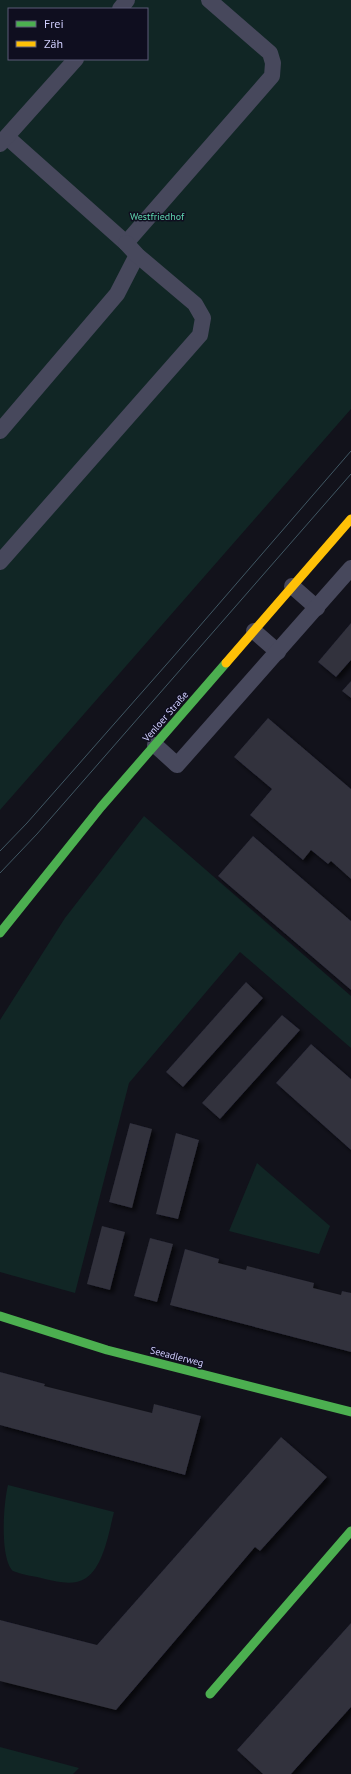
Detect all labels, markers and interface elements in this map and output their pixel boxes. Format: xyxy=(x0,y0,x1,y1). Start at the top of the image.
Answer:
legend xyxy=(8,8,148,60)
text: Frei xyxy=(44,16,64,31)
text: Zäh xyxy=(44,36,63,51)
park label: Westfriedhof xyxy=(130,210,185,223)
street label: Venloer Straße xyxy=(139,688,191,745)
street label: Seeadlerweg xyxy=(149,1344,205,1369)

